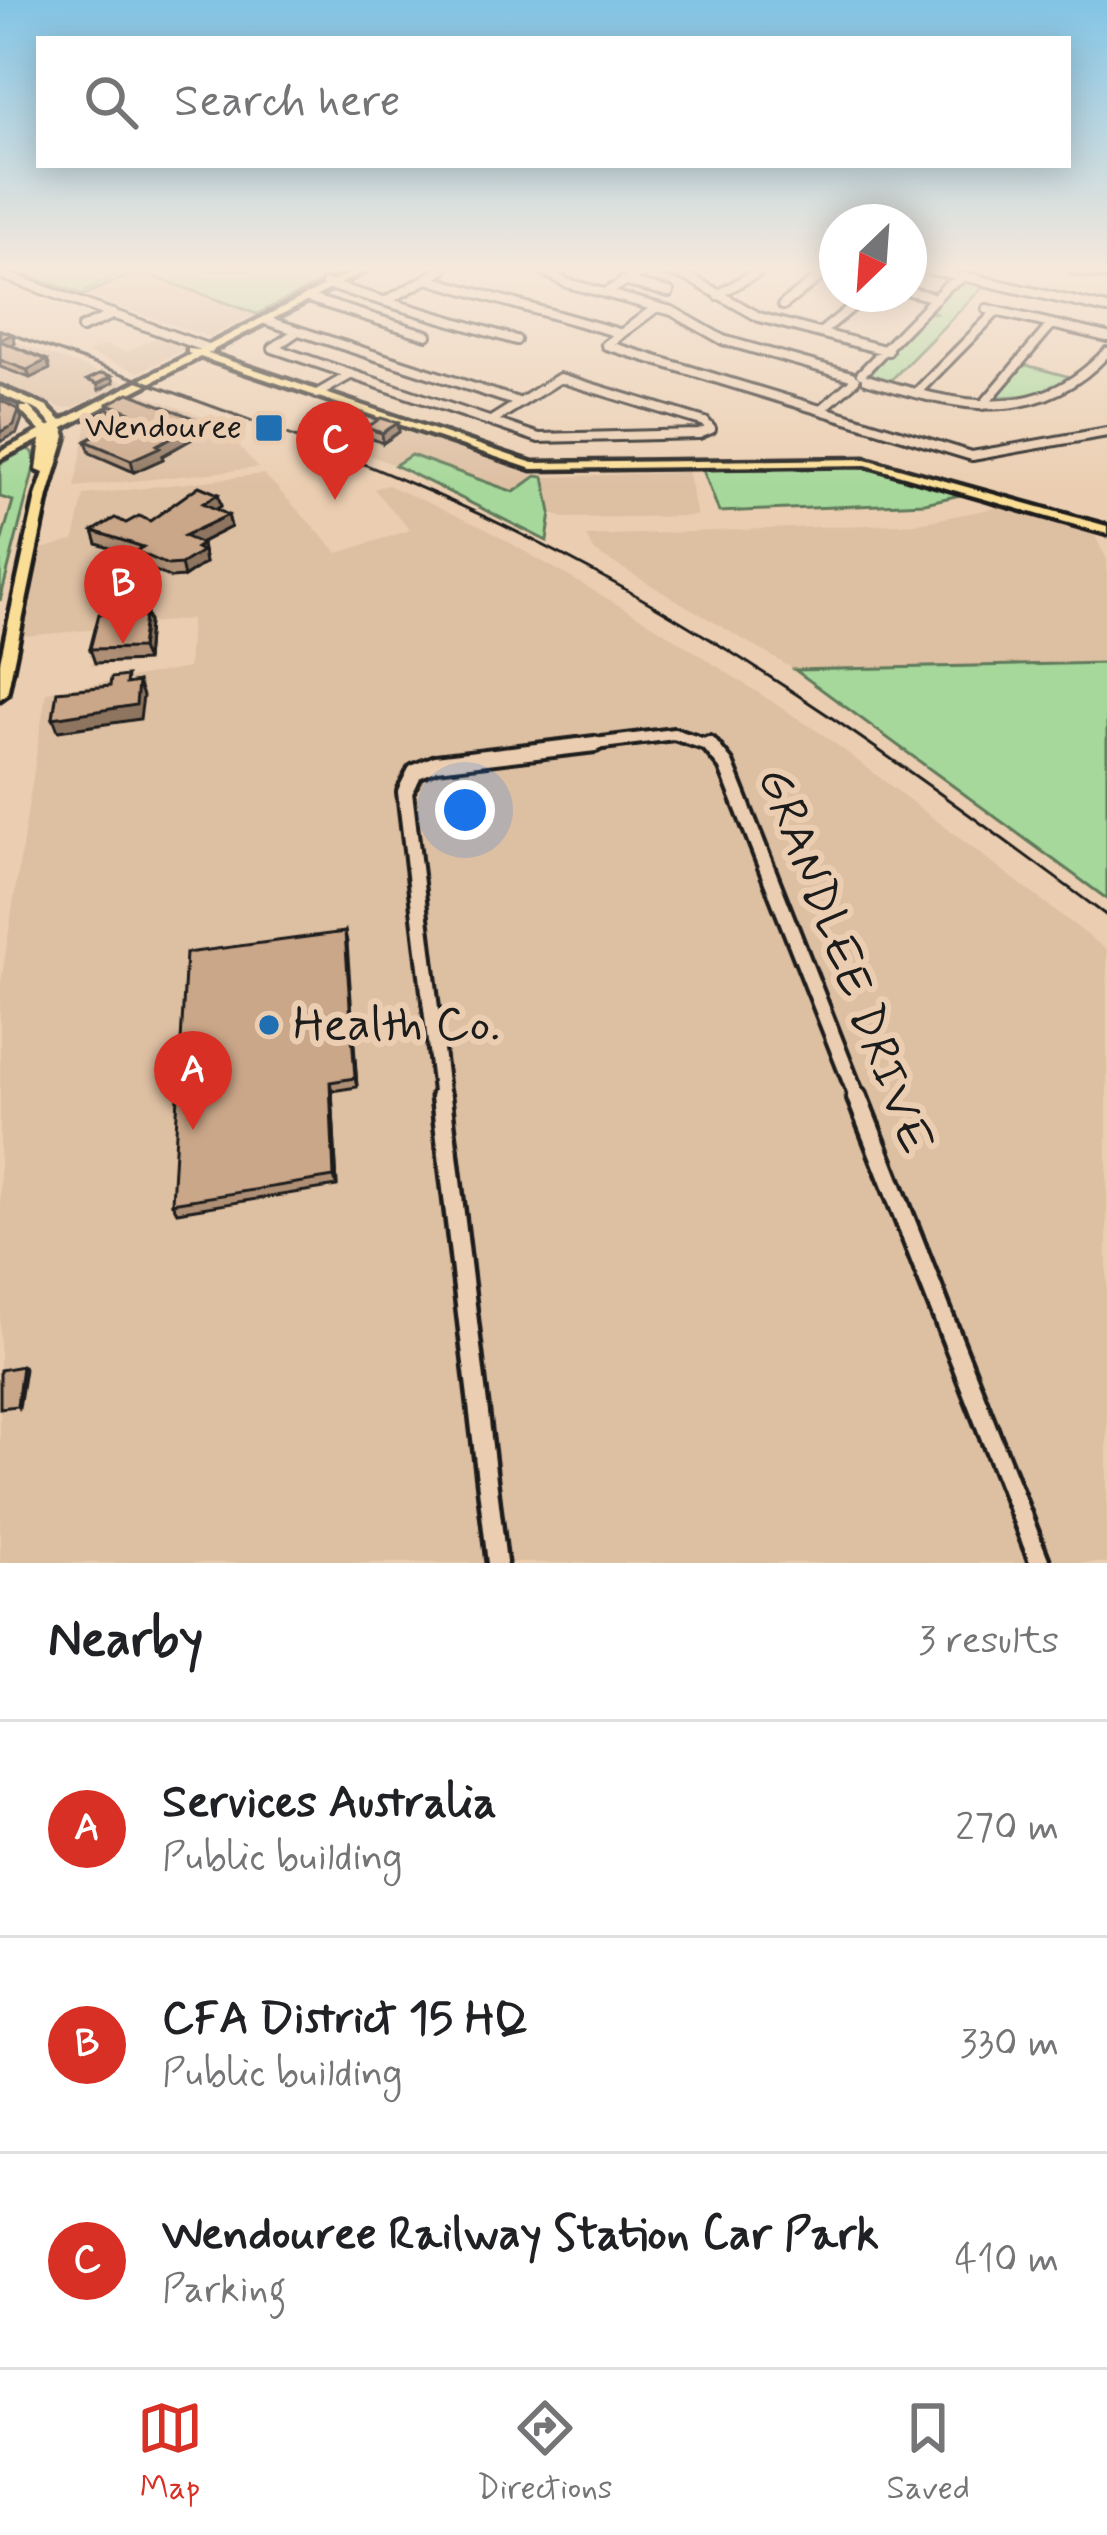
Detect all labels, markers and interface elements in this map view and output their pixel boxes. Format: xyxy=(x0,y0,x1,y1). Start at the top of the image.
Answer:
search box xyxy=(36,36,1071,168)
icon: search xyxy=(78,69,144,135)
text: Search here xyxy=(174,73,401,132)
north arrow xyxy=(819,204,927,312)
pin: C xyxy=(296,401,374,500)
place label: Wendouree xyxy=(85,406,242,450)
marker: Wendouree xyxy=(253,412,285,444)
pin: B xyxy=(84,545,162,644)
street label: GRANDLEE DRIVE xyxy=(741,759,947,1163)
your location xyxy=(435,780,495,840)
place label: Health Co. xyxy=(293,994,500,1057)
marker: Health Co. xyxy=(256,1012,282,1038)
pin: A xyxy=(154,1031,232,1130)
text: Nearby xyxy=(48,1608,203,1674)
text: 3 results xyxy=(918,1616,1059,1667)
text: Services Australia xyxy=(162,1774,497,1833)
text: A xyxy=(74,1803,100,1854)
text: 270 m xyxy=(955,1803,1059,1854)
text: Public building xyxy=(162,1833,402,1884)
text: CFA District 15 HQ xyxy=(162,1990,529,2049)
text: B xyxy=(75,2019,99,2070)
text: 330 m xyxy=(960,2019,1059,2070)
text: Public building xyxy=(162,2049,402,2100)
text: Wendouree Railway Station Car Park xyxy=(162,2206,879,2265)
text: C xyxy=(73,2235,101,2286)
text: 410 m xyxy=(955,2235,1059,2286)
text: Parking xyxy=(162,2265,287,2316)
tab: Map xyxy=(137,2395,203,2511)
tab: Directions xyxy=(477,2395,613,2511)
tab: Saved xyxy=(887,2395,970,2511)

